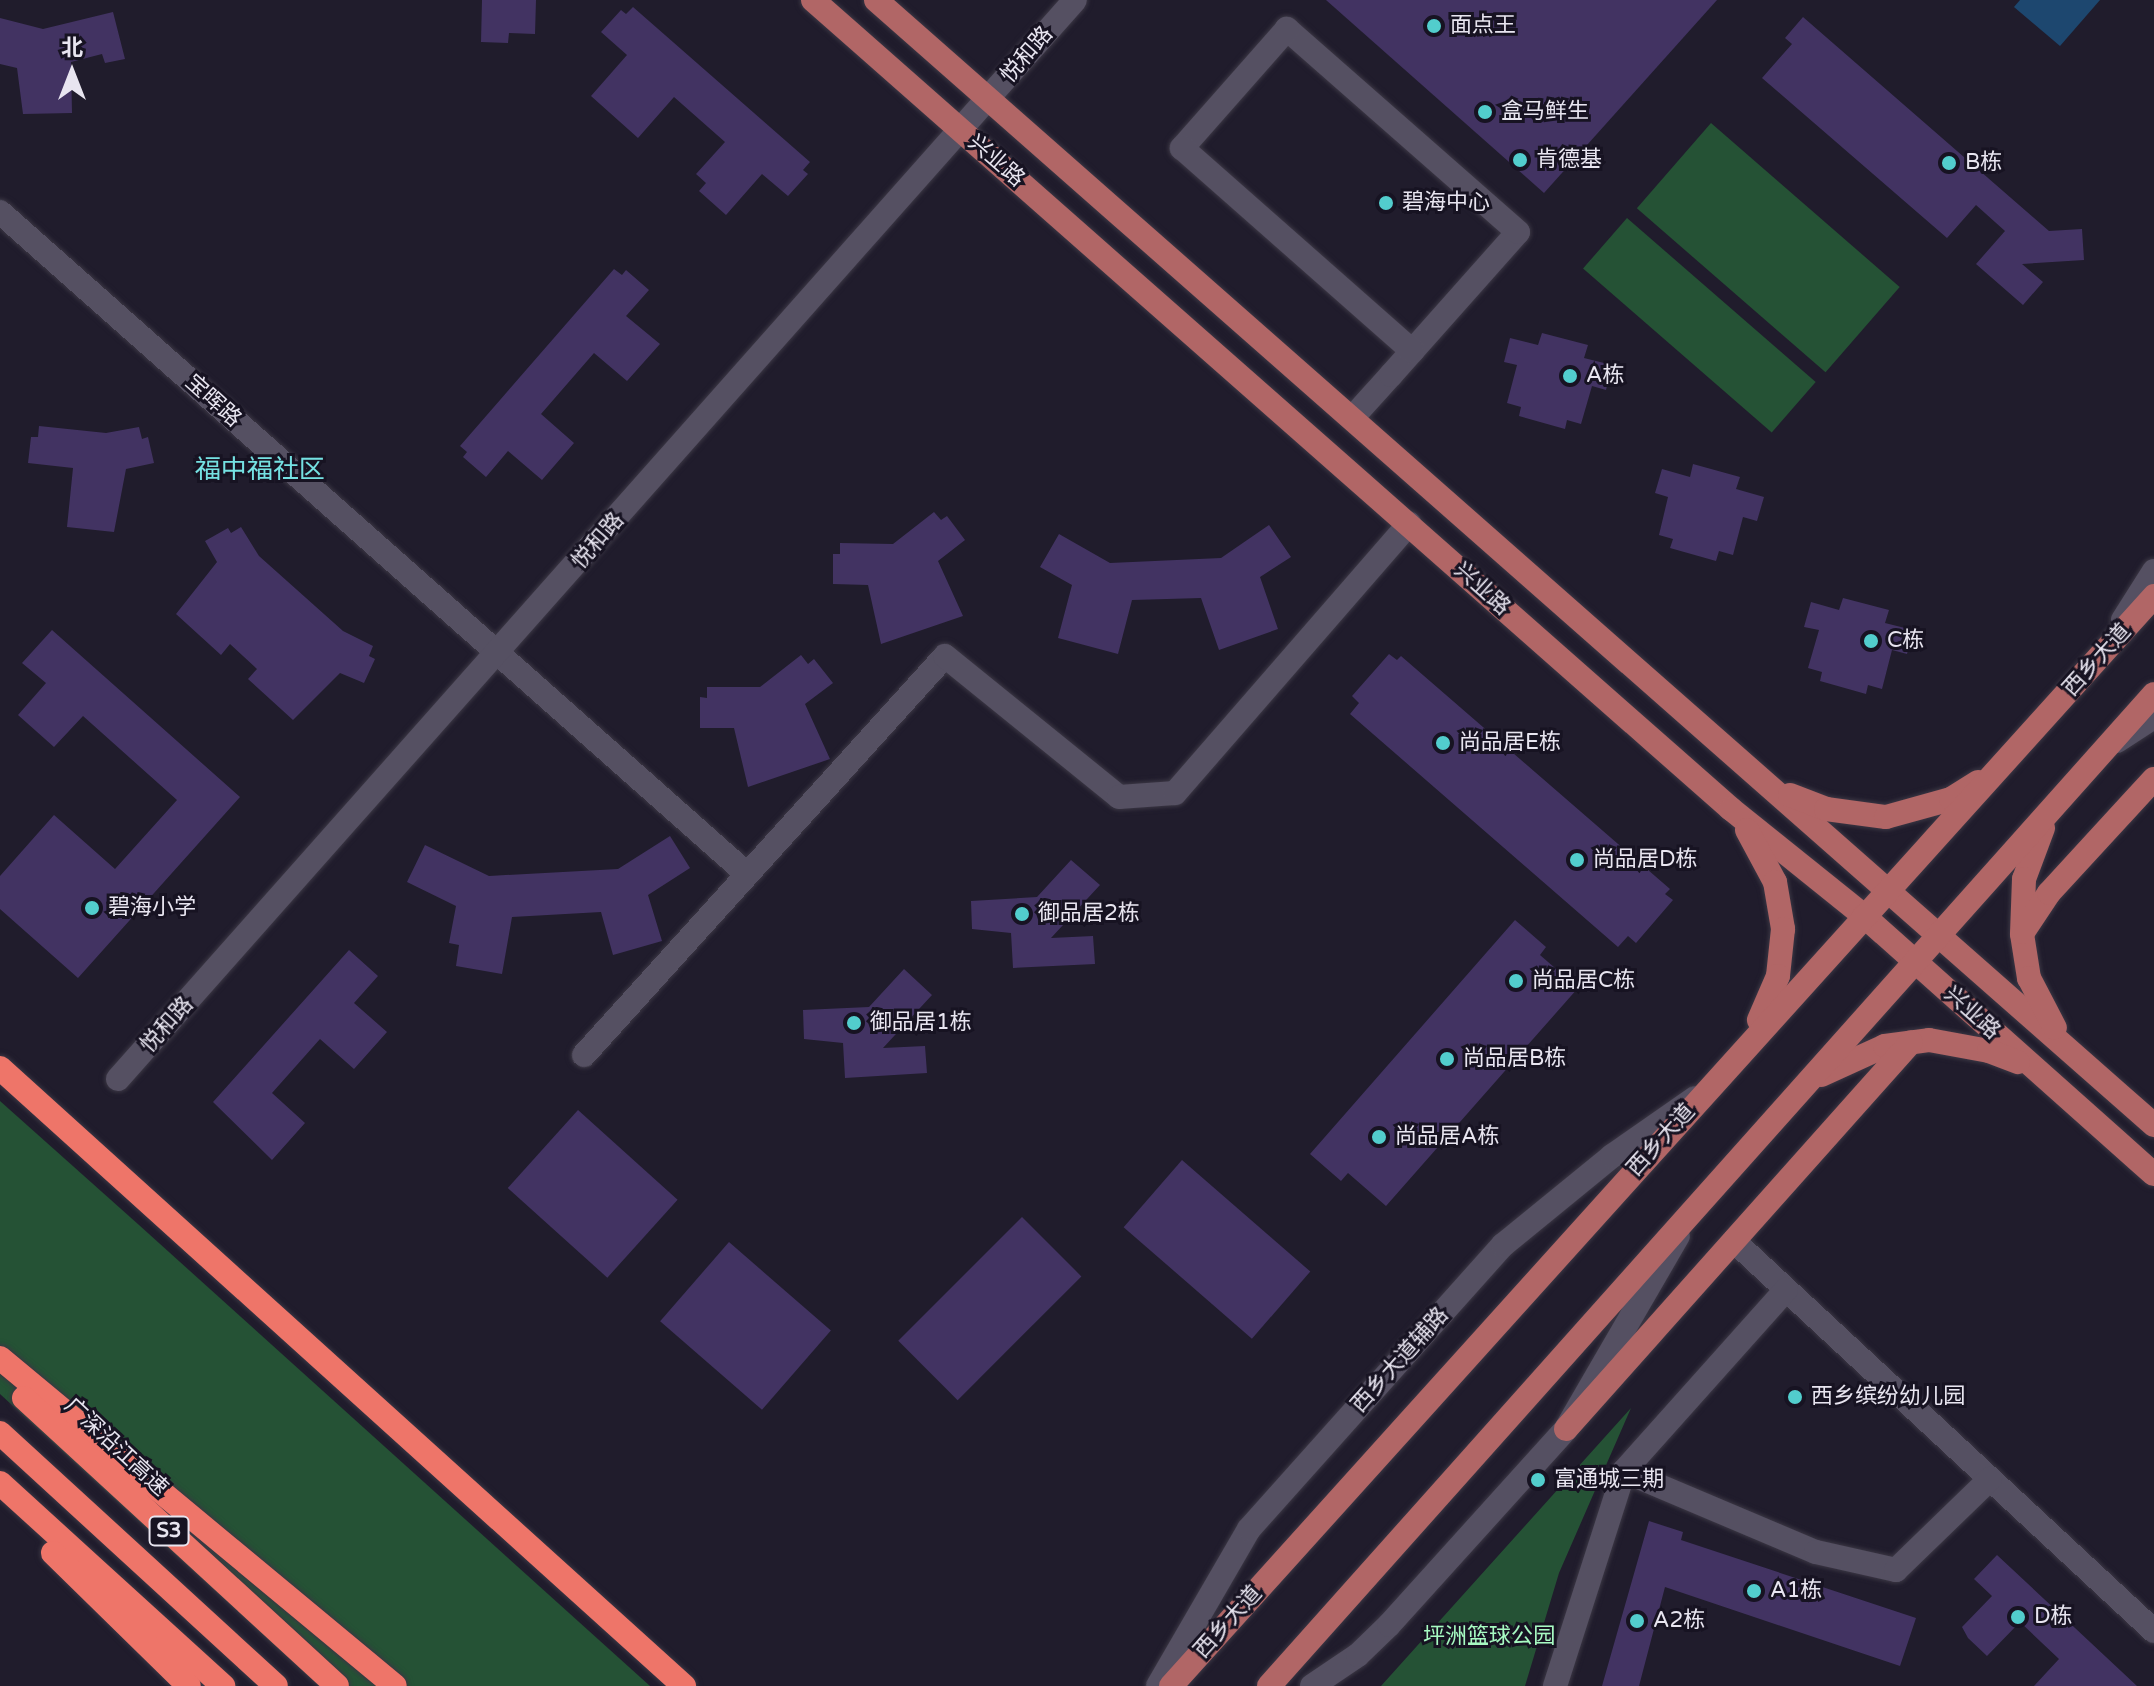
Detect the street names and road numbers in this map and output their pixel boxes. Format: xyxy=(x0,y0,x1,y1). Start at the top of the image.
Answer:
street label: 悦和路 xyxy=(995,21,1059,89)
street label: 兴业路 xyxy=(962,129,1030,193)
street label: 宝晖路 xyxy=(180,369,246,433)
street label: 悦和路 xyxy=(566,507,630,575)
street label: 兴业路 xyxy=(1449,557,1515,621)
street label: 西乡大道 xyxy=(2058,618,2136,702)
street label: 兴业路 xyxy=(1939,981,2005,1045)
street label: 悦和路 xyxy=(135,992,199,1058)
street label: 西乡大道 xyxy=(1622,1098,1700,1182)
street label: 西乡大道辅路 xyxy=(1346,1302,1454,1418)
street label: 广深沿江高速 xyxy=(59,1392,173,1502)
road number: S3 xyxy=(147,1515,191,1547)
street label: 西乡大道 xyxy=(1189,1580,1267,1664)

